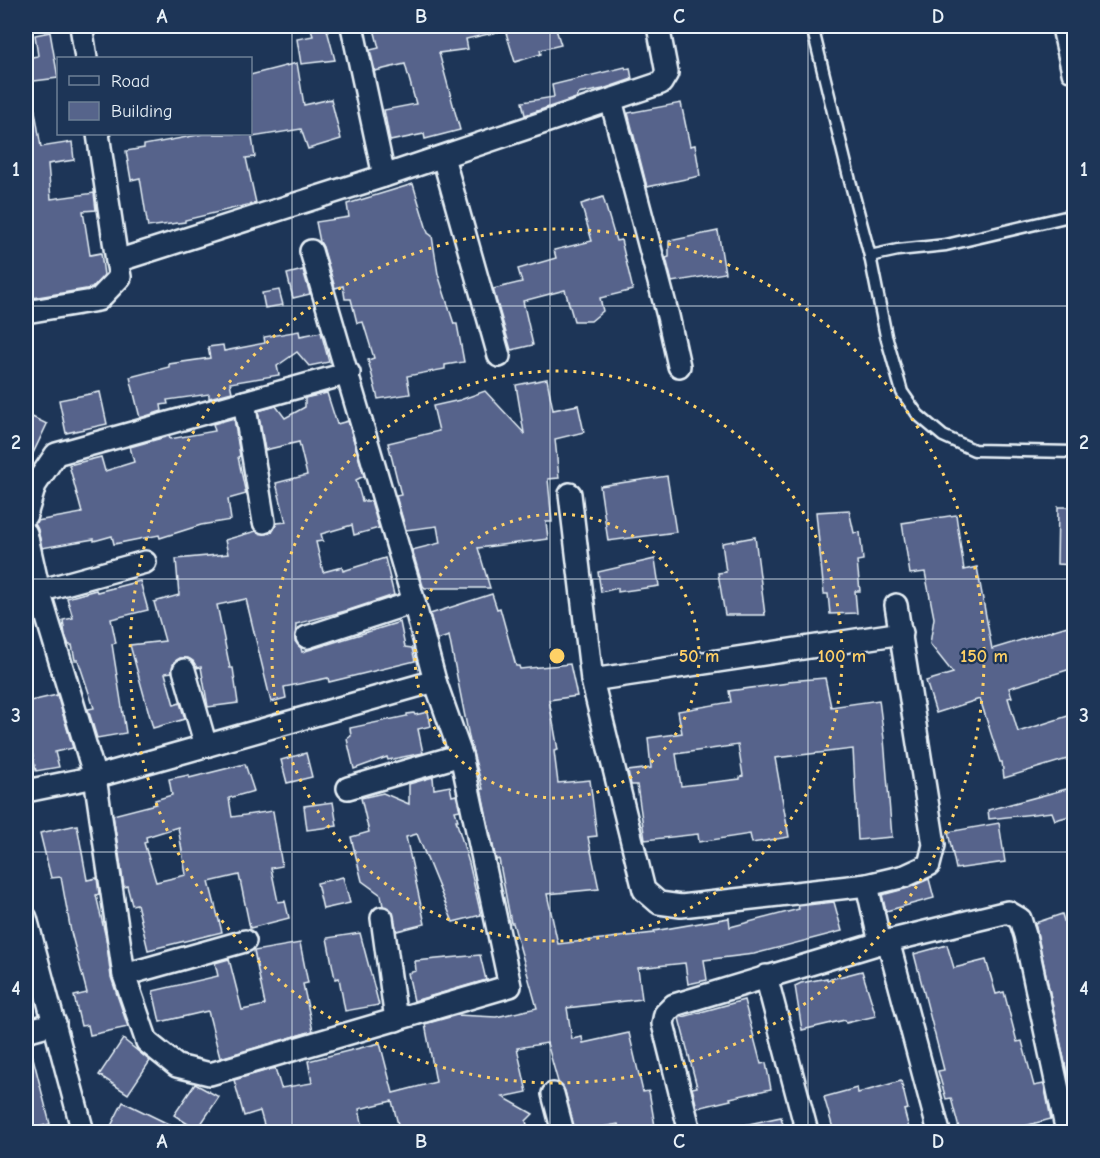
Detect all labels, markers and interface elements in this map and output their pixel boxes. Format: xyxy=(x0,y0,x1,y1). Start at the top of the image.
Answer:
text: A xyxy=(156,5,168,28)
text: B xyxy=(415,5,427,28)
text: C xyxy=(673,5,685,28)
text: D xyxy=(932,5,944,28)
legend xyxy=(57,57,252,135)
text: Road xyxy=(111,71,150,92)
text: Building xyxy=(111,101,173,122)
text: 1 xyxy=(12,158,20,181)
text: 1 xyxy=(1080,158,1088,181)
text: 2 xyxy=(11,431,21,454)
text: 2 xyxy=(1079,431,1089,454)
centre of rings xyxy=(547,646,567,666)
text: 50 m xyxy=(679,646,719,667)
text: 100 m xyxy=(818,646,866,667)
text: 150 m xyxy=(960,646,1008,667)
text: 3 xyxy=(11,704,21,727)
text: 3 xyxy=(1079,704,1089,727)
text: 4 xyxy=(11,977,21,1000)
text: 4 xyxy=(1079,977,1089,1000)
text: A xyxy=(156,1130,168,1153)
text: B xyxy=(415,1130,427,1153)
text: C xyxy=(673,1130,685,1153)
text: D xyxy=(932,1130,944,1153)

